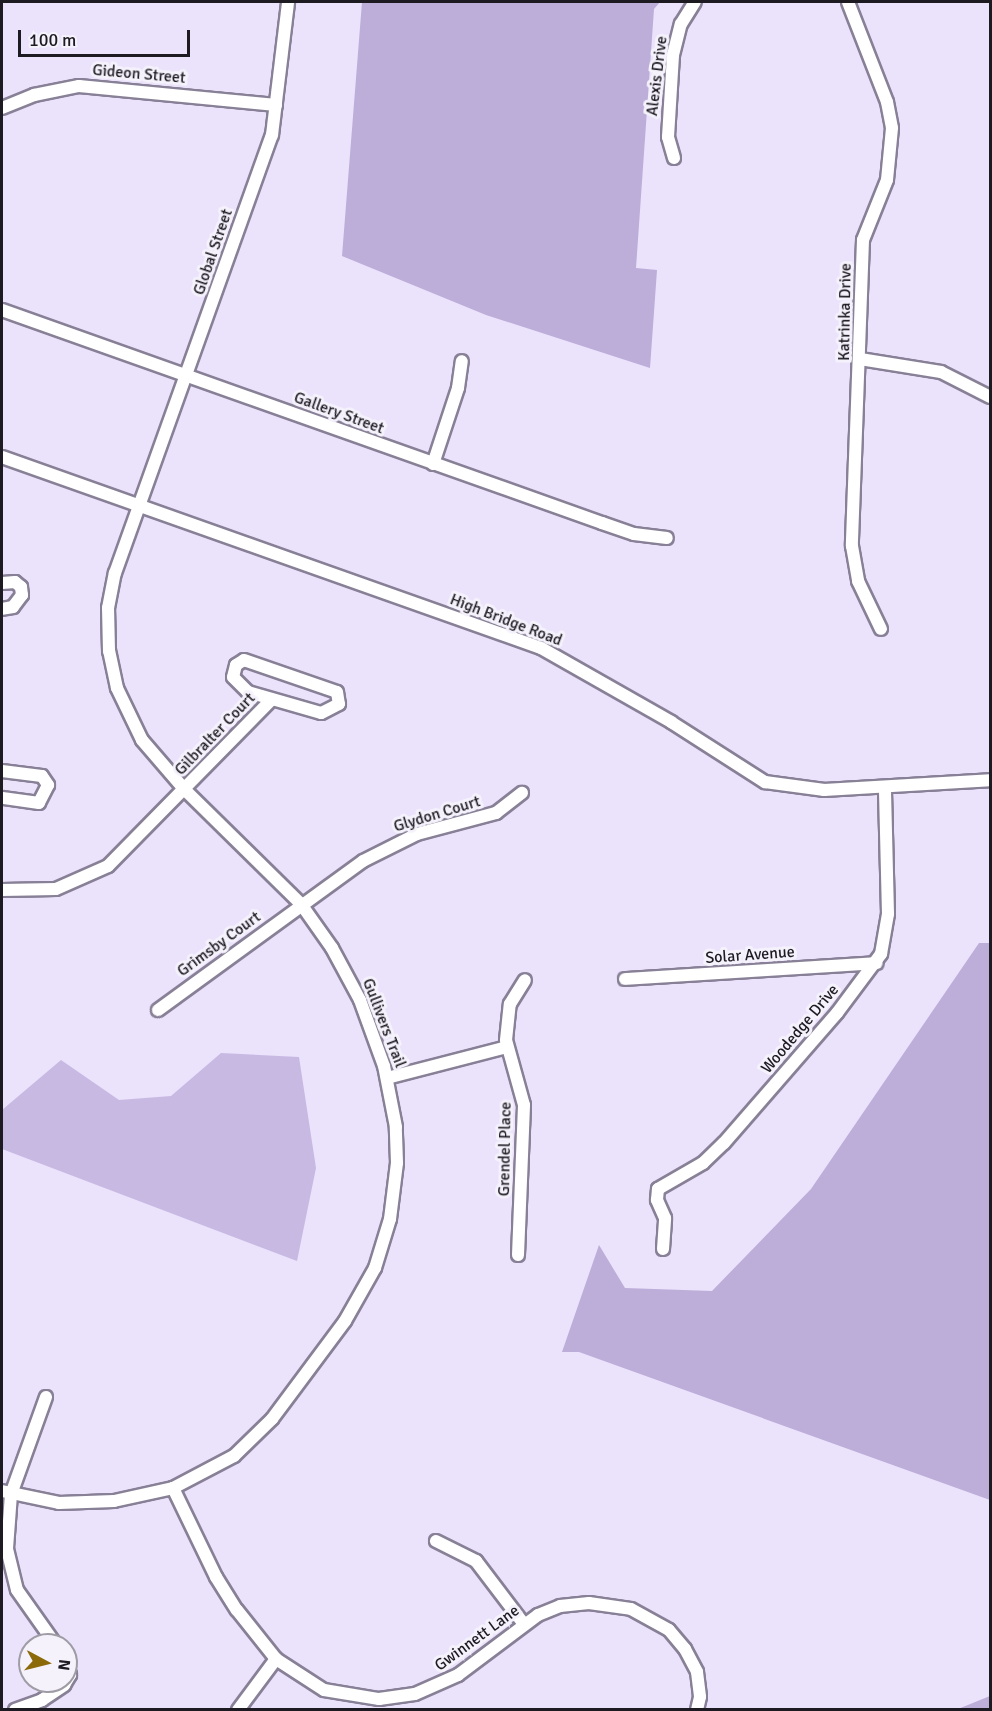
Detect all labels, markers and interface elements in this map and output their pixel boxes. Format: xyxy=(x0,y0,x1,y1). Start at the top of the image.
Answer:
scale bar xyxy=(21,18,194,56)
text: 100 m xyxy=(29,29,76,51)
street label: Alexis Drive xyxy=(643,35,671,117)
street label: Gideon Street xyxy=(92,60,186,88)
street label: Global Street xyxy=(189,207,237,297)
street label: Katrinka Drive xyxy=(835,263,855,361)
street label: Gallery Street xyxy=(291,388,387,438)
street label: High Bridge Road xyxy=(447,590,565,650)
street label: Gilbralter Court xyxy=(171,689,259,779)
street label: Glydon Court xyxy=(391,792,483,836)
street label: Grimsby Court xyxy=(174,907,264,981)
street label: Solar Avenue xyxy=(705,942,795,968)
street label: Gullivers Trail xyxy=(358,976,410,1070)
street label: Woodedge Drive xyxy=(757,981,843,1077)
street label: Grendel Place xyxy=(495,1102,515,1196)
street label: Gwinnett Lane xyxy=(431,1601,523,1675)
north arrow xyxy=(18,1633,78,1693)
text: N xyxy=(53,1658,74,1672)

